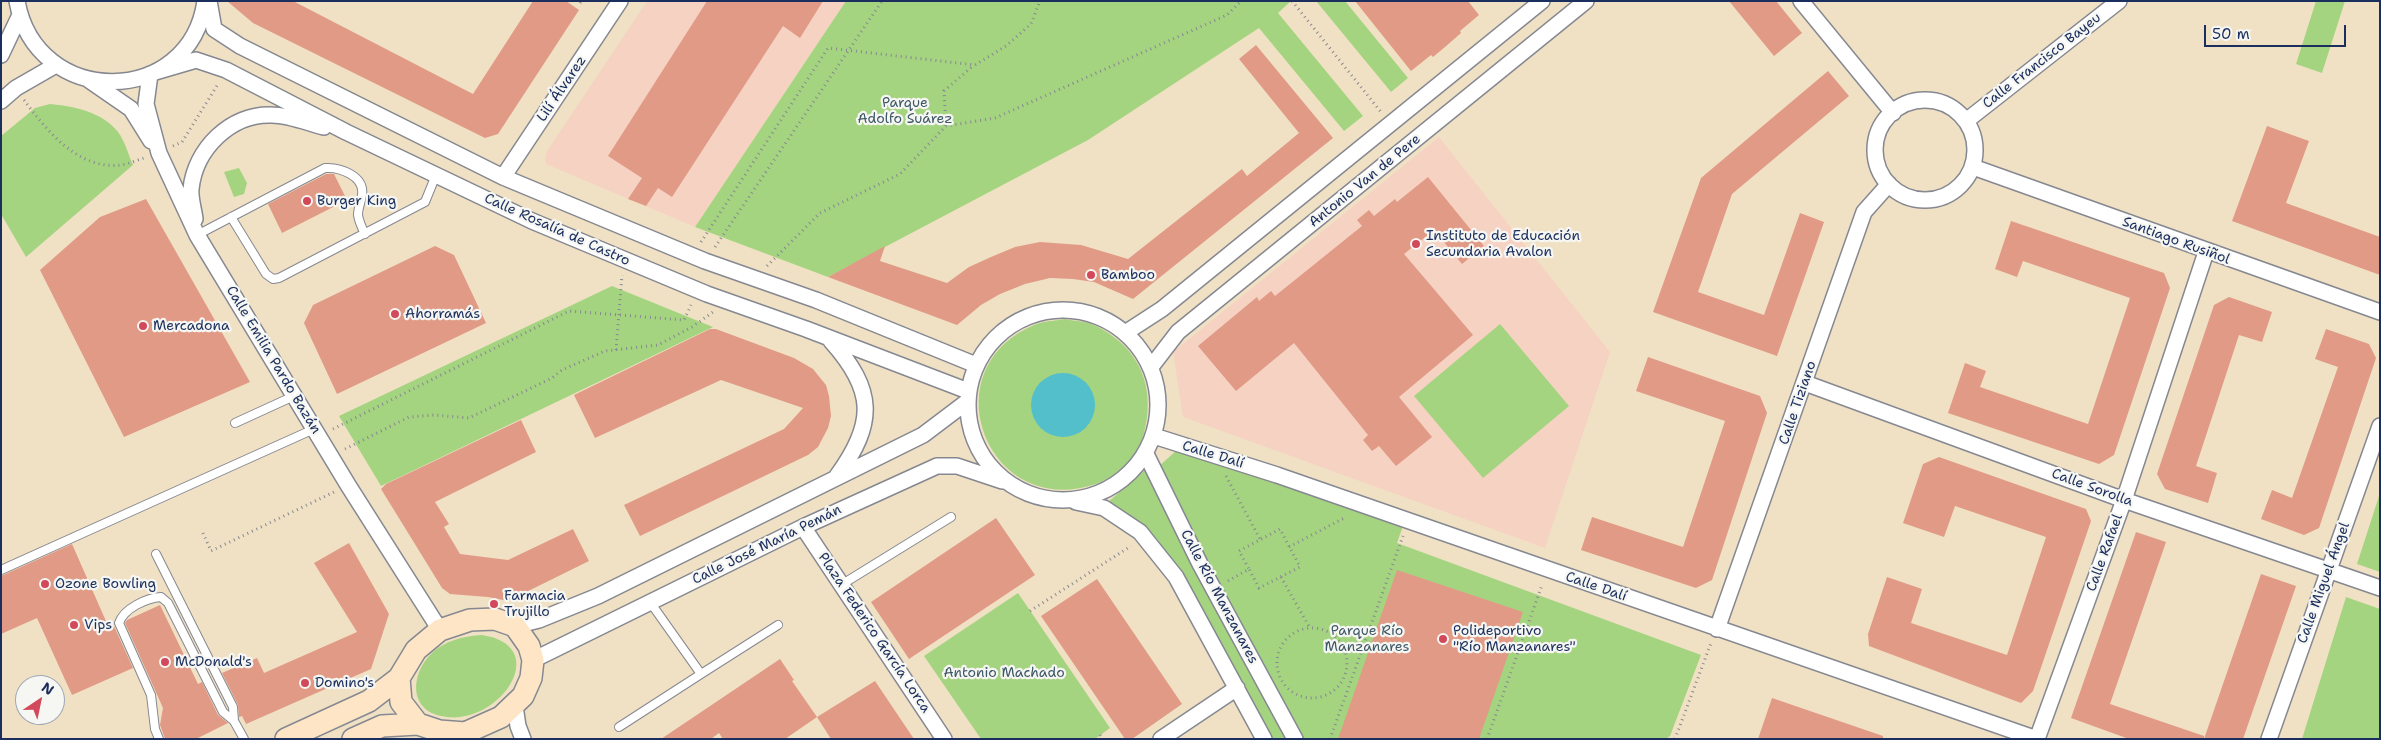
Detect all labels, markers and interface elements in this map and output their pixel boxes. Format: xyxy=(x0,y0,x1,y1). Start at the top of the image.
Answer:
street label: Calle Francisco Bayeu xyxy=(1979,10,2105,112)
scale bar xyxy=(2206,15,2348,47)
text: 50 m xyxy=(2212,24,2250,44)
street label: Lilí Álvarez xyxy=(534,53,590,125)
park label: Parque Adolfo Suárez xyxy=(857,95,953,128)
street label: Antonio Van de Pere xyxy=(1306,131,1424,231)
street label: Calle Rosalía de Castro xyxy=(481,190,633,270)
place label: Burger King xyxy=(317,193,396,209)
marker: Burger King xyxy=(301,195,313,207)
street label: Santiago Rusiñol xyxy=(2120,214,2232,268)
place label: Instituto de Educación Secundaria Avalon xyxy=(1426,228,1580,260)
marker: Instituto de Educación Secundaria Avalon xyxy=(1410,238,1422,250)
place label: Bamboo xyxy=(1101,267,1155,283)
marker: Bamboo xyxy=(1085,269,1097,281)
street label: Calle Emilia Pardo Bazán xyxy=(222,283,324,437)
place label: Ahorramás xyxy=(405,306,480,322)
marker: Ahorramás xyxy=(389,308,401,320)
place label: Mercadona xyxy=(153,318,230,334)
marker: Mercadona xyxy=(137,320,149,332)
street label: Calle Tiziano xyxy=(1776,359,1820,447)
street label: Calle Dalí xyxy=(1180,438,1246,472)
street label: Calle Sorolla xyxy=(2049,466,2135,510)
street label: Calle José María Pemán xyxy=(690,502,844,588)
street label: Calle Rafael xyxy=(2083,512,2127,594)
street label: Calle Miguel Ángel xyxy=(2294,520,2354,646)
street label: Calle Río Manzanares xyxy=(1177,527,1261,667)
street label: Plaza Federico García Lorca xyxy=(814,550,934,716)
street label: Calle Dalí xyxy=(1563,569,1629,605)
place label: Ozone Bowling xyxy=(55,576,156,592)
marker: Ozone Bowling xyxy=(39,578,51,590)
place label: Farmacia Trujillo xyxy=(504,588,566,620)
marker: Farmacia Trujillo xyxy=(488,598,500,610)
place label: Vips xyxy=(84,617,112,633)
marker: Vips xyxy=(68,619,80,631)
park label: Parque Río Manzanares xyxy=(1325,623,1409,656)
place label: Polideportivo "Río Manzanares" xyxy=(1453,623,1576,656)
marker: Polideportivo "Río Manzanares" xyxy=(1437,633,1449,645)
place label: McDonald's xyxy=(175,654,252,670)
marker: McDonald's xyxy=(159,656,171,668)
park label: Antonio Machado xyxy=(943,665,1065,681)
north arrow xyxy=(15,675,65,725)
place label: Domino's xyxy=(315,675,374,691)
marker: Domino's xyxy=(299,677,311,689)
text: N xyxy=(38,678,57,699)

